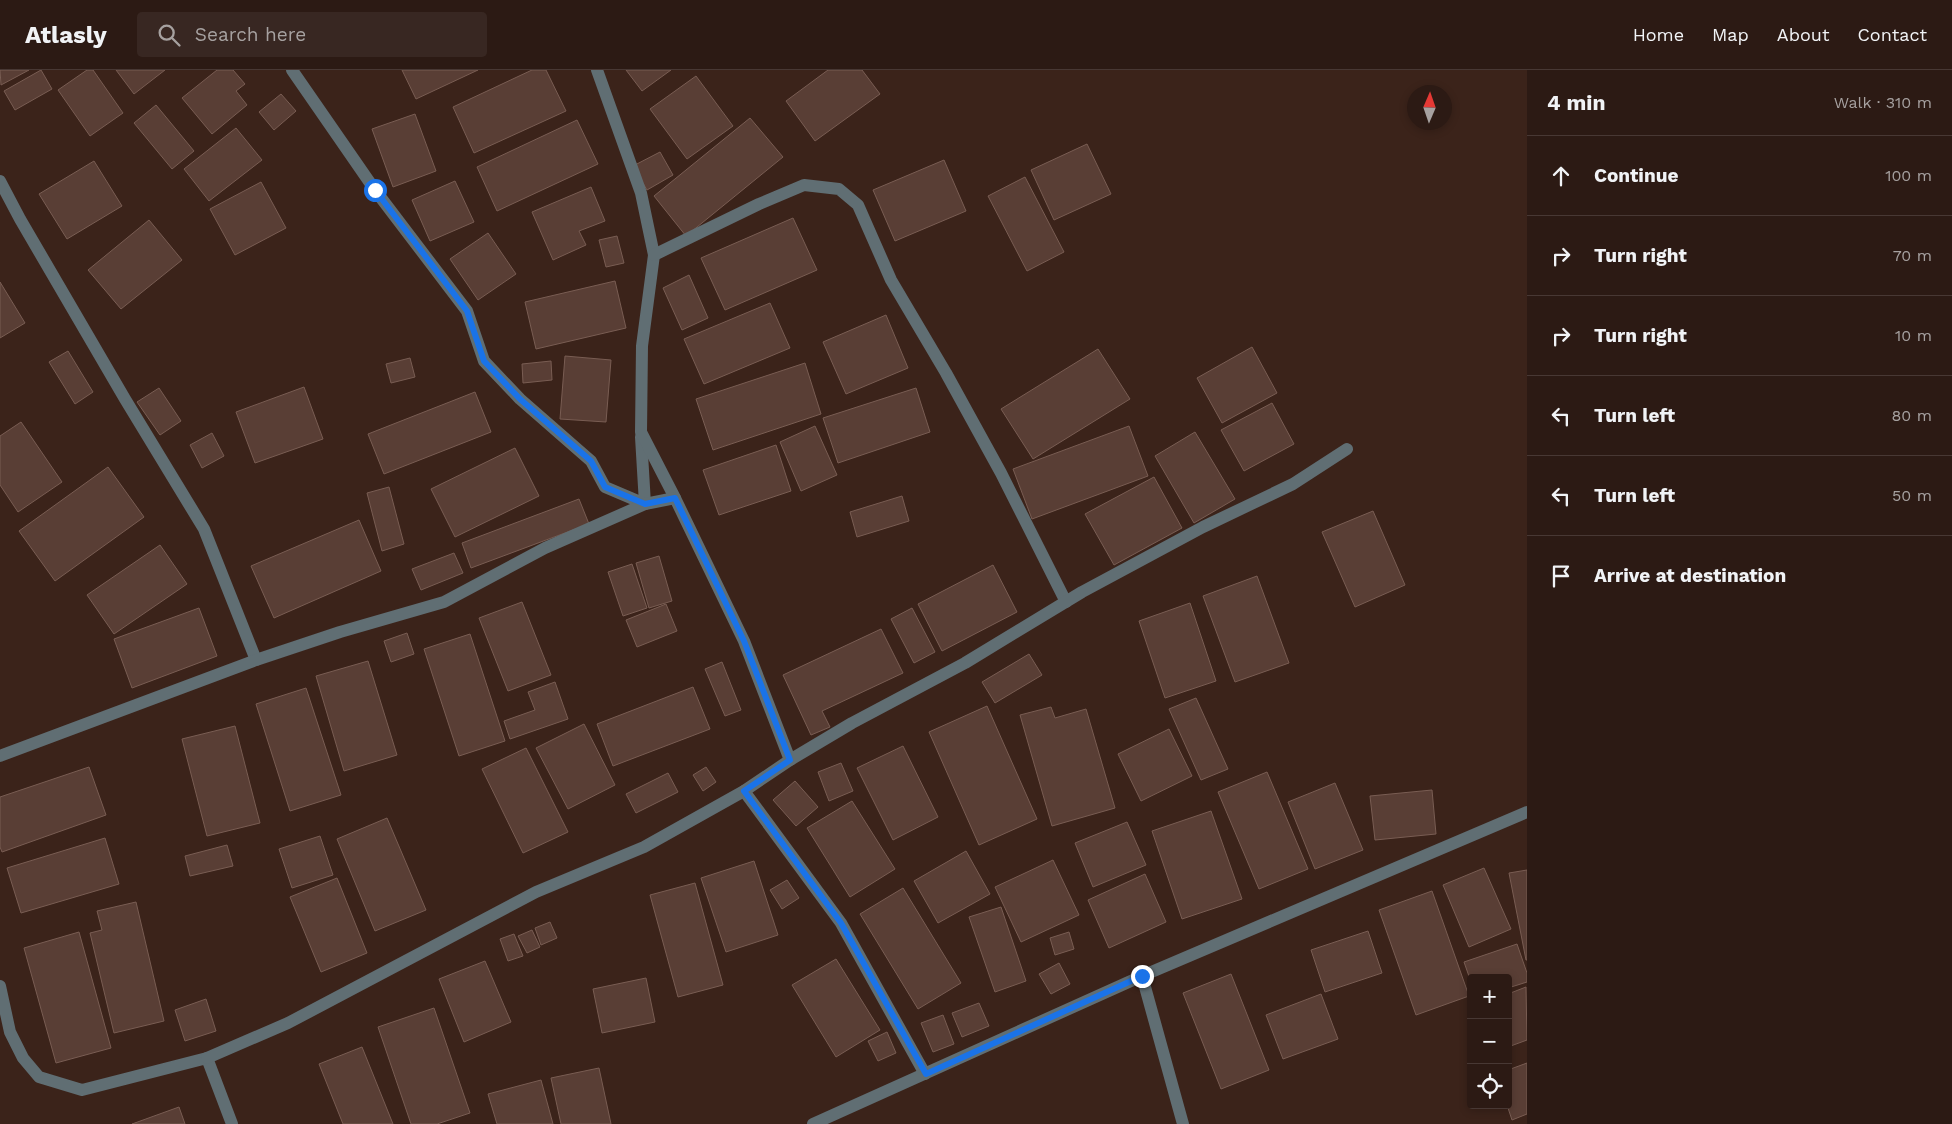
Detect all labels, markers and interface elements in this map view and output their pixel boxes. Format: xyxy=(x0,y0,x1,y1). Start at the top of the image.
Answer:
search box xyxy=(137,12,487,57)
text: Atlasly xyxy=(25,21,107,49)
icon: search xyxy=(155,21,183,49)
text: Search here xyxy=(195,23,306,46)
text: Home xyxy=(1633,24,1684,45)
text: Map xyxy=(1712,24,1749,45)
text: About xyxy=(1777,24,1829,45)
text: Contact xyxy=(1857,24,1927,45)
north arrow xyxy=(1407,85,1452,130)
text: 4 min xyxy=(1547,90,1605,115)
text: Walk · 310 m xyxy=(1834,93,1932,112)
icon: ahead xyxy=(1547,162,1575,190)
text: Continue xyxy=(1594,164,1678,187)
text: 100 m xyxy=(1885,166,1932,185)
route start xyxy=(364,179,387,202)
icon: right xyxy=(1547,242,1575,270)
text: Turn right xyxy=(1594,244,1687,267)
text: 70 m xyxy=(1893,246,1932,265)
icon: right xyxy=(1547,322,1575,350)
text: Turn right xyxy=(1594,324,1687,347)
text: 10 m xyxy=(1895,326,1932,345)
icon: left xyxy=(1547,402,1575,430)
text: Turn left xyxy=(1594,404,1675,427)
text: 80 m xyxy=(1891,406,1932,425)
icon: left xyxy=(1547,482,1575,510)
text: Turn left xyxy=(1594,484,1675,507)
text: 50 m xyxy=(1892,486,1932,505)
icon: arrive xyxy=(1547,562,1575,590)
text: Arrive at destination xyxy=(1594,564,1786,587)
route end xyxy=(1131,965,1154,988)
map controls xyxy=(1467,974,1512,1109)
button: + xyxy=(1467,974,1512,1019)
button: − xyxy=(1467,1019,1512,1064)
button: locate xyxy=(1467,1064,1512,1109)

